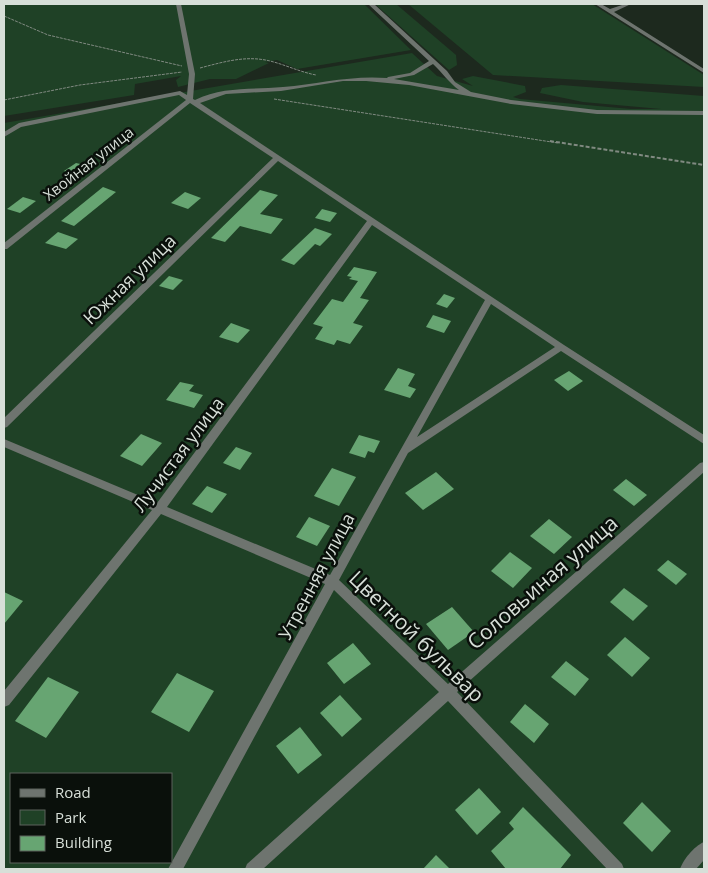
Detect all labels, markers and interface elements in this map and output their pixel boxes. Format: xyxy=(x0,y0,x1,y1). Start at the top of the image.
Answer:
street label: Хвойная улица xyxy=(39,121,137,205)
street label: Южная улица xyxy=(77,229,181,329)
street label: Лучистая улица xyxy=(127,392,229,516)
street label: Утренняя улица xyxy=(273,508,359,644)
street label: Соловьиная улица xyxy=(461,509,623,655)
street label: Цветной бульвар xyxy=(343,564,491,708)
legend xyxy=(10,773,172,863)
text: Road xyxy=(55,782,91,802)
text: Park xyxy=(55,807,86,827)
text: Building xyxy=(55,832,112,852)

